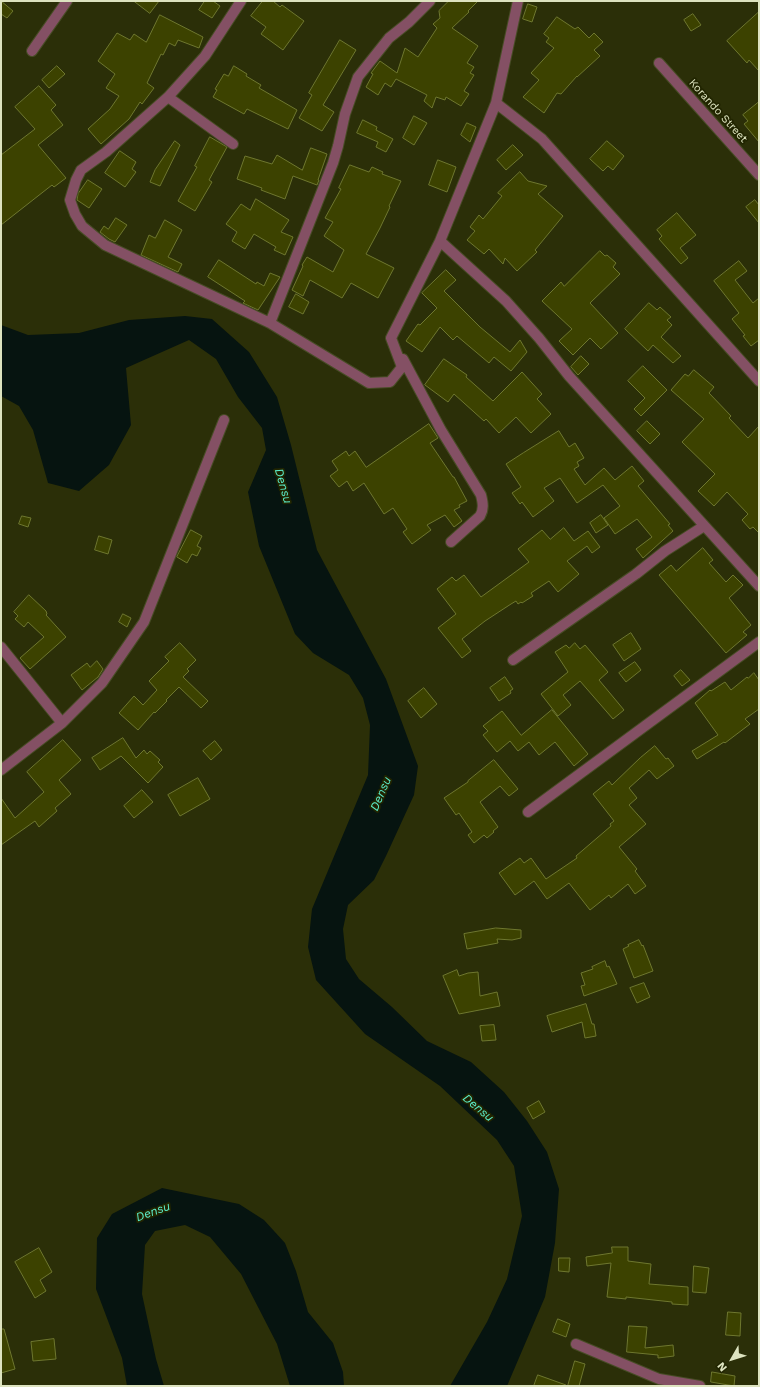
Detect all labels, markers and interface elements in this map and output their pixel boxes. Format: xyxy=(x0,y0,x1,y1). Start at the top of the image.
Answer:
street label: Korando Street xyxy=(686,76,750,146)
water label: Densu xyxy=(271,467,295,505)
water label: Densu xyxy=(367,775,395,813)
water label: Densu xyxy=(460,1091,496,1125)
water label: Densu xyxy=(134,1199,172,1225)
north arrow xyxy=(712,1339,752,1379)
text: N xyxy=(715,1360,730,1374)

